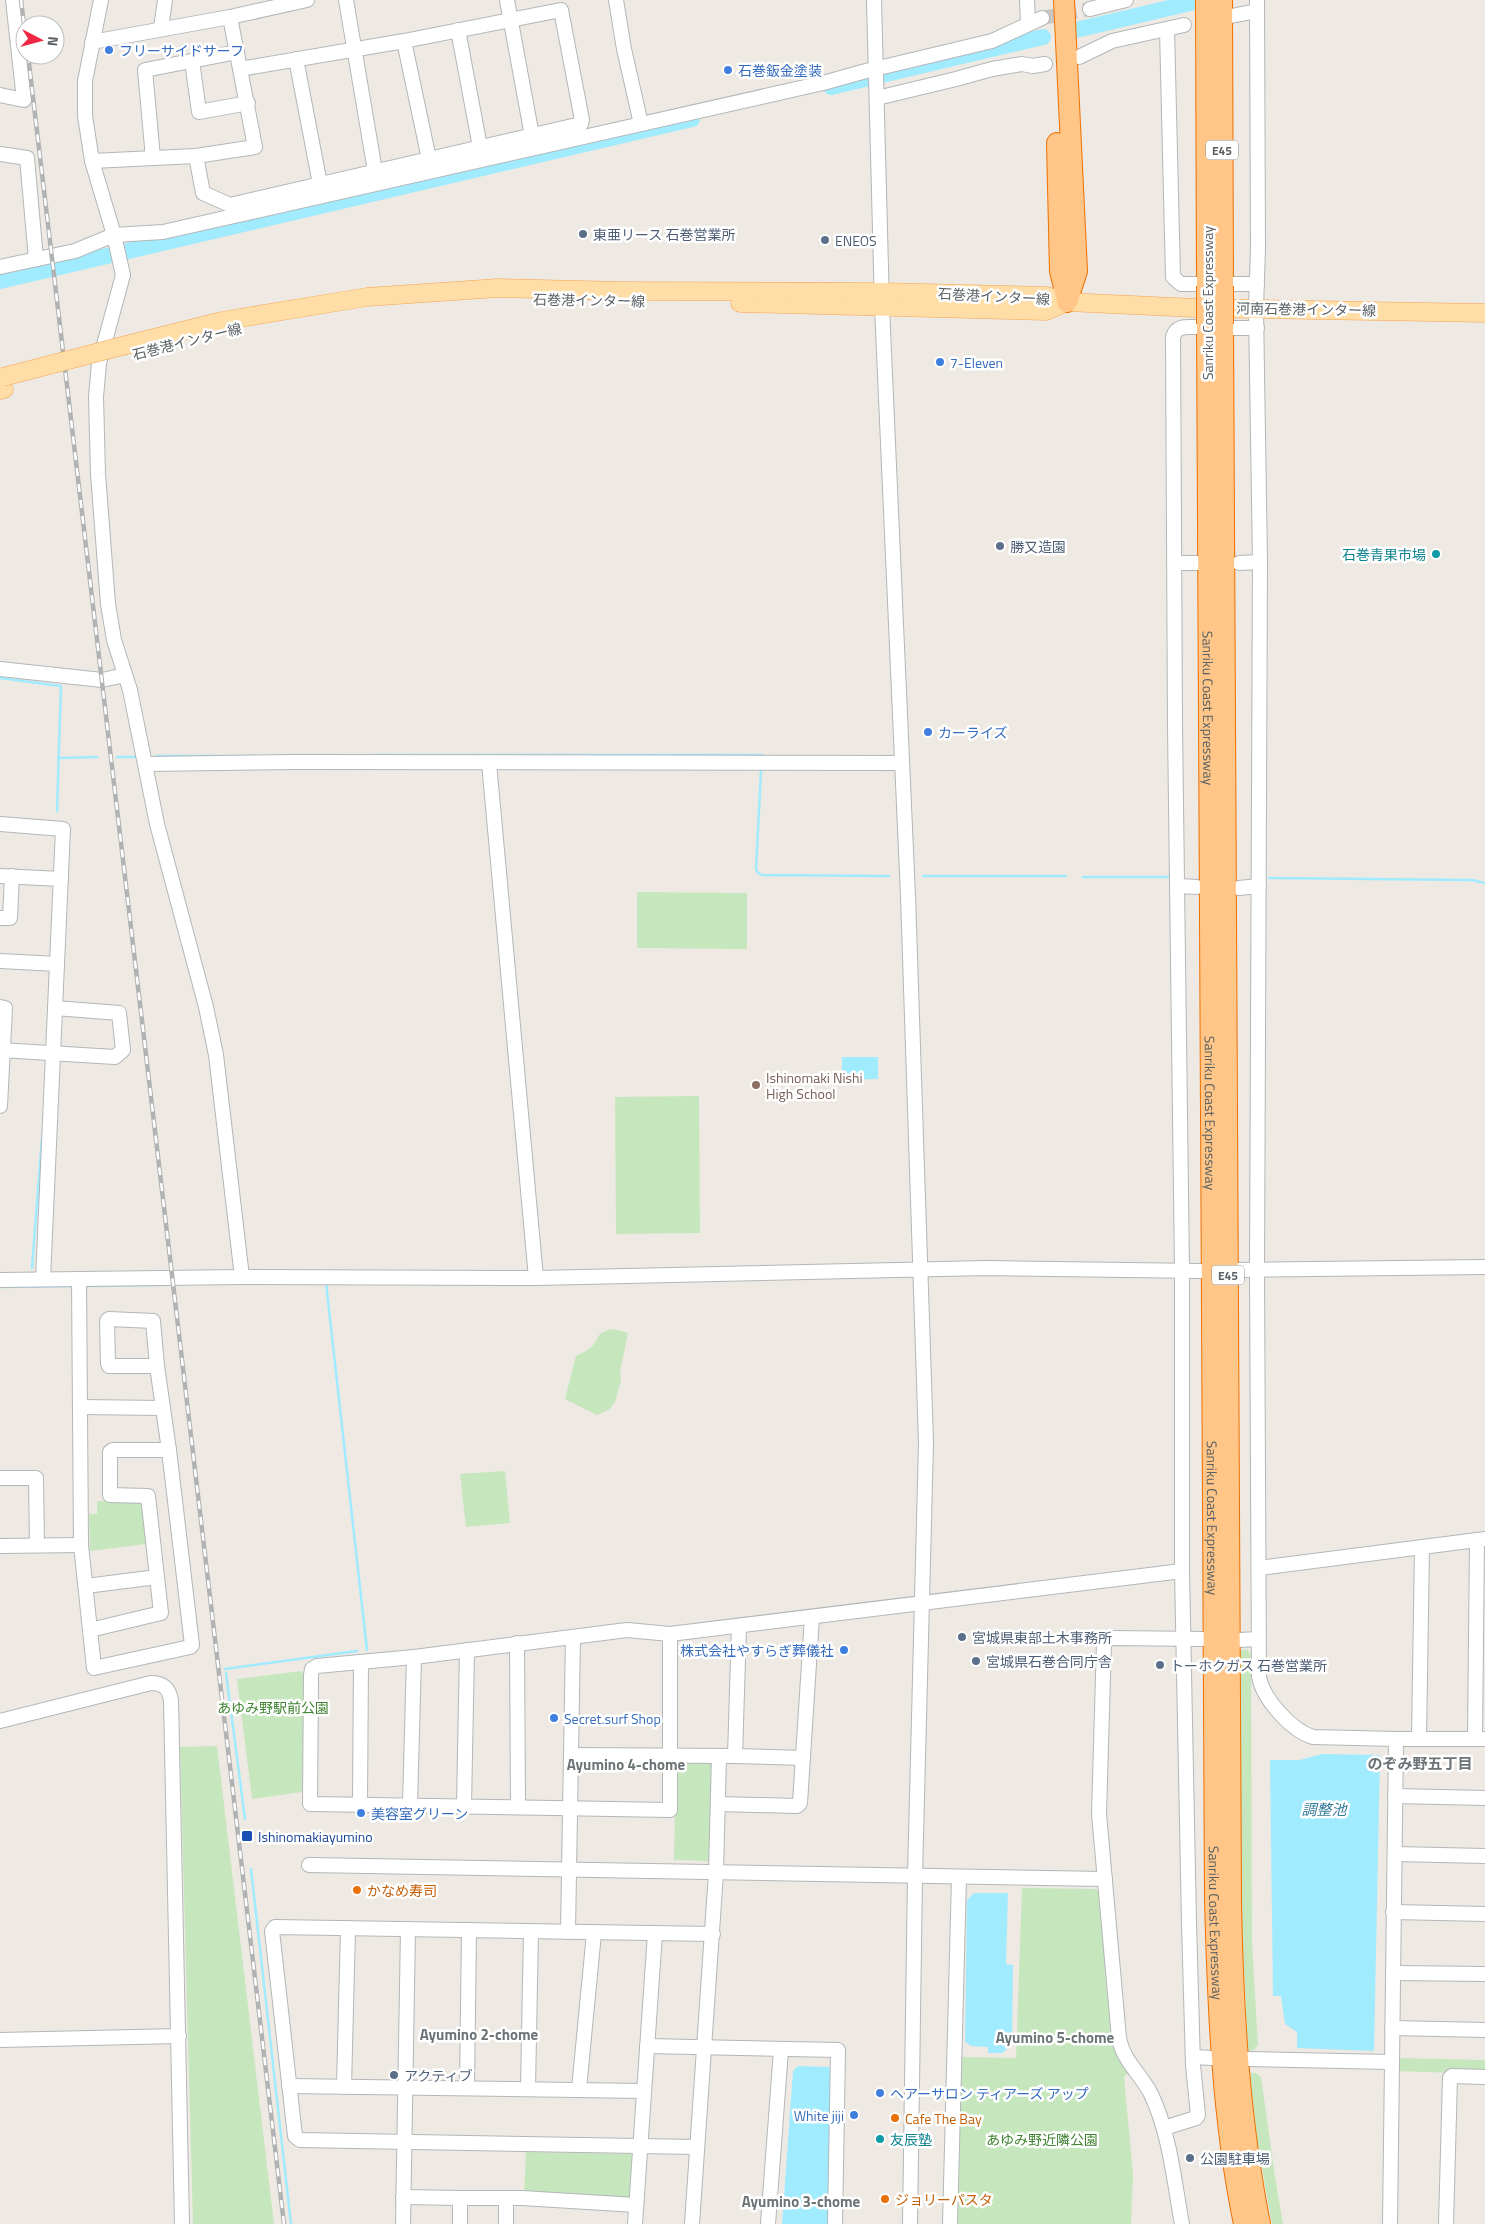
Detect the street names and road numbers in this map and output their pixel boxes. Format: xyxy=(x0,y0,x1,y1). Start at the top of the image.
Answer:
road number: E45 xyxy=(1206,140,1238,160)
street label: Sanriku Coast Expressway xyxy=(1197,226,1218,380)
street label: 石巻港インター線 xyxy=(938,283,1050,309)
street label: 石巻港インター線 xyxy=(533,289,645,311)
street label: 河南石巻港インター線 xyxy=(1236,297,1376,321)
street label: 石巻港インター線 xyxy=(130,317,244,365)
street label: Sanriku Coast Expressway xyxy=(1198,631,1220,785)
street label: Sanriku Coast Expressway xyxy=(1200,1036,1222,1190)
road number: E45 xyxy=(1212,1266,1244,1284)
street label: Sanriku Coast Expressway xyxy=(1202,1441,1224,1595)
street label: Sanriku Coast Expressway xyxy=(1204,1846,1229,2001)

